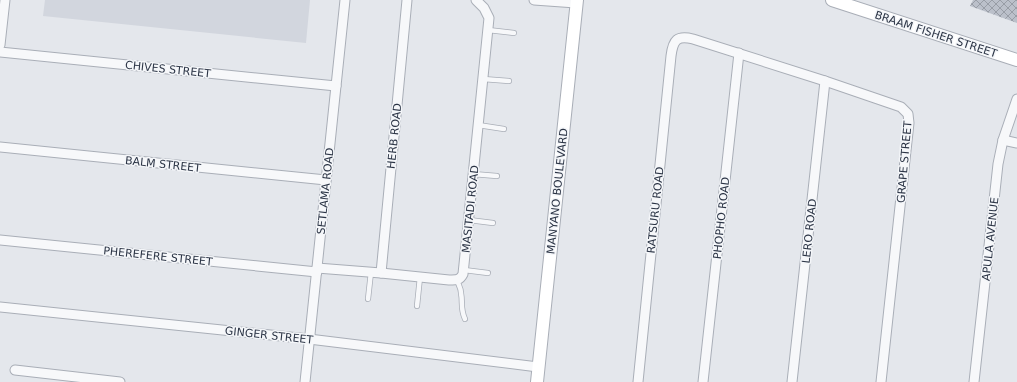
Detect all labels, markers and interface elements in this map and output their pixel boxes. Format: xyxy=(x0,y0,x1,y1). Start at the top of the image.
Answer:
street label: BRAAM FISHER STREET xyxy=(873,9,999,61)
street label: CHIVES STREET xyxy=(124,59,212,80)
street label: HERB ROAD xyxy=(385,103,404,170)
street label: GRAPE STREET xyxy=(894,120,915,204)
street label: MANYANO BOULEVARD xyxy=(544,127,571,255)
street label: SETLAMA ROAD xyxy=(314,147,337,235)
street label: BALM STREET xyxy=(124,154,202,175)
street label: MASITADI ROAD xyxy=(459,165,482,253)
street label: RATSURU ROAD xyxy=(644,166,667,254)
street label: PHOPHO ROAD xyxy=(711,176,732,260)
street label: APULA AVENUE xyxy=(980,196,1001,282)
street label: LERO ROAD xyxy=(800,198,819,264)
street label: PHEREFERE STREET xyxy=(103,244,213,269)
street label: GINGER STREET xyxy=(224,324,314,347)

